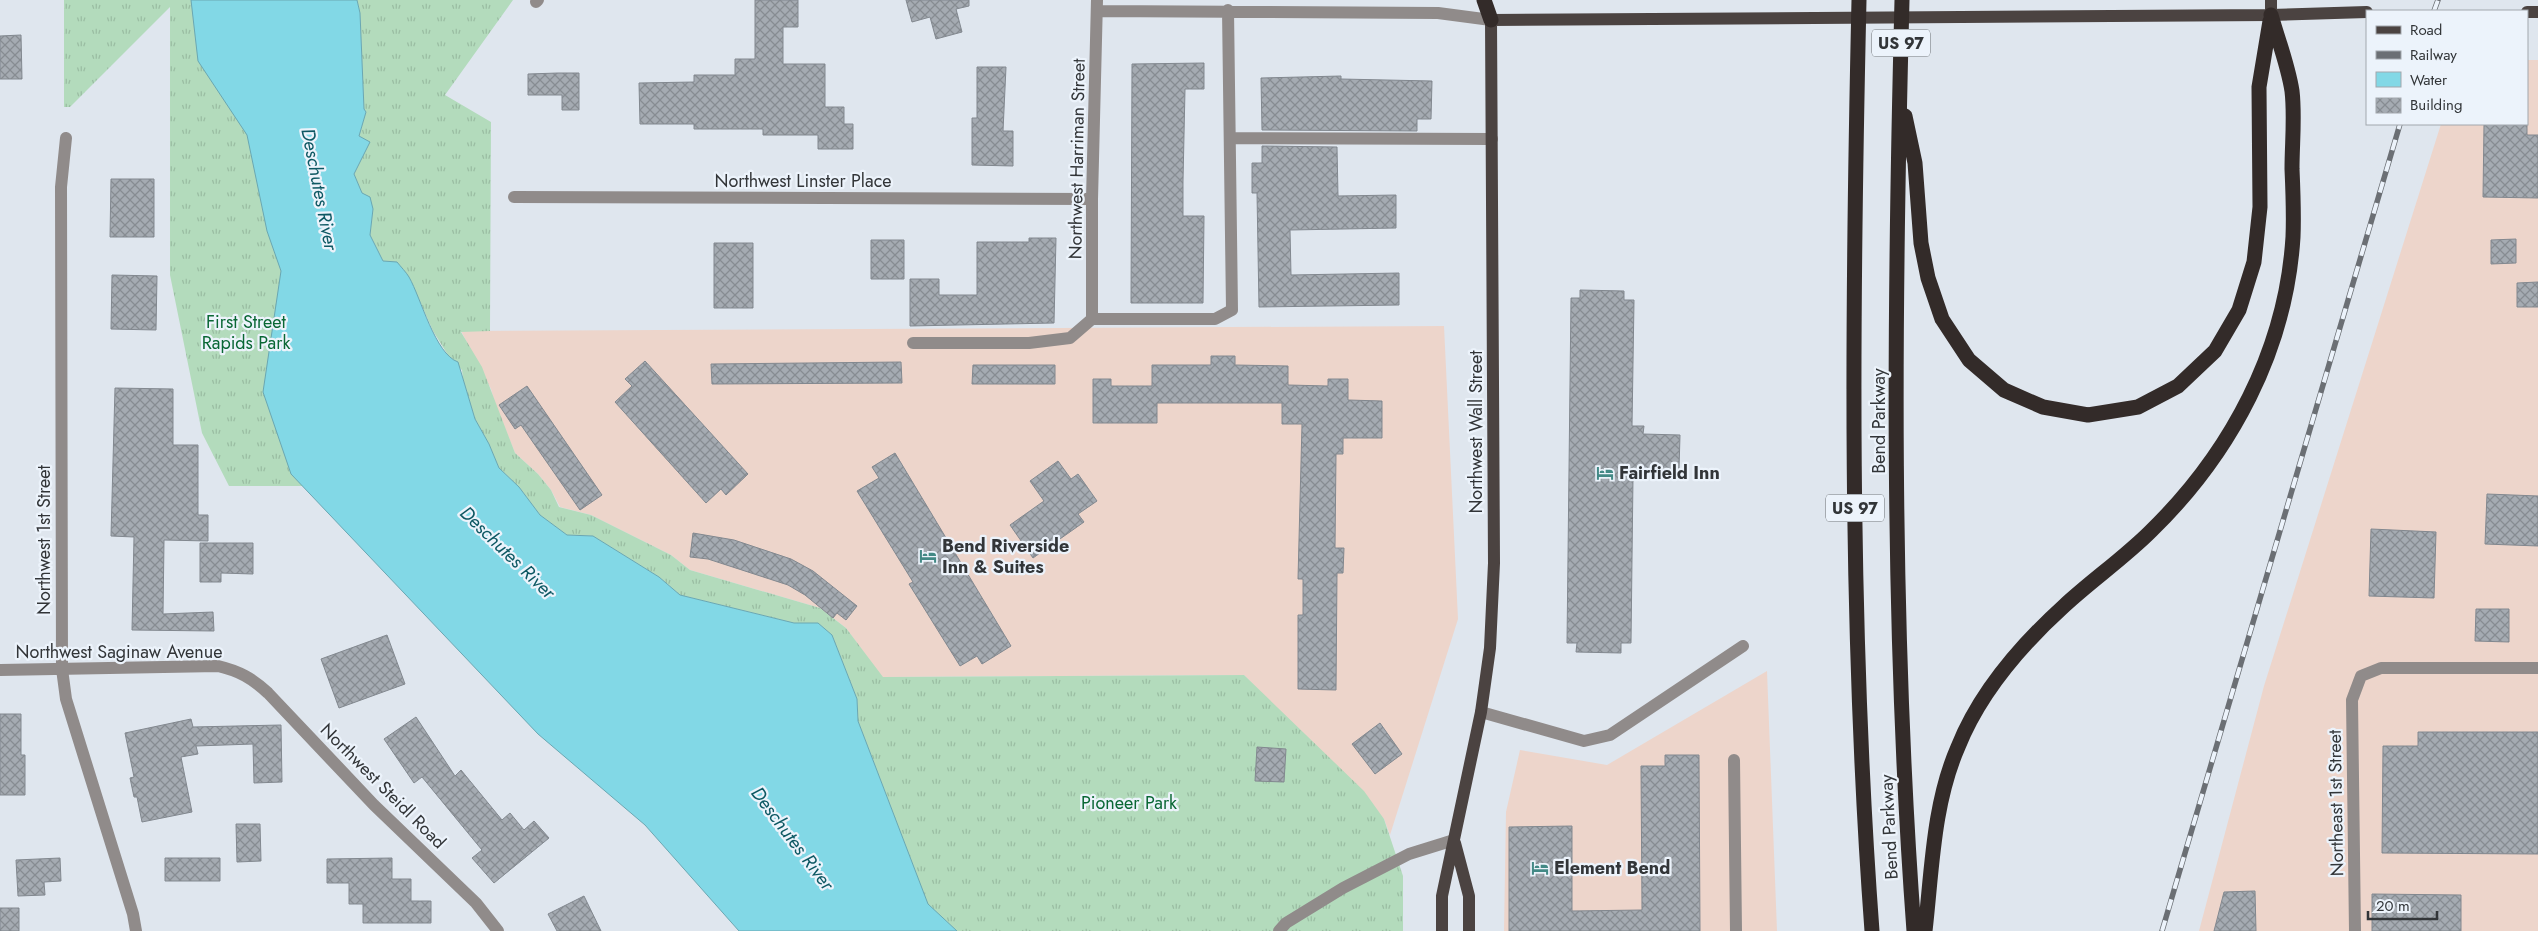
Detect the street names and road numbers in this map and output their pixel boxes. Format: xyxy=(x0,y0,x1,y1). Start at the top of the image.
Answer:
road number: US 97 xyxy=(1872,29,1930,56)
street label: Northwest Harriman Street xyxy=(1062,58,1092,260)
street label: Northwest Linster Place xyxy=(714,168,892,194)
street label: Northwest Wall Street xyxy=(1463,350,1489,514)
street label: Bend Parkway xyxy=(1866,368,1892,474)
street label: Northwest 1st Street xyxy=(31,464,57,615)
road number: US 97 xyxy=(1826,494,1884,522)
street label: Northwest Saginaw Avenue xyxy=(15,639,223,665)
street label: Northwest Steidl Road xyxy=(314,717,452,855)
street label: Northeast 1st Street xyxy=(2322,729,2350,877)
street label: Bend Parkway xyxy=(1873,774,1905,880)

